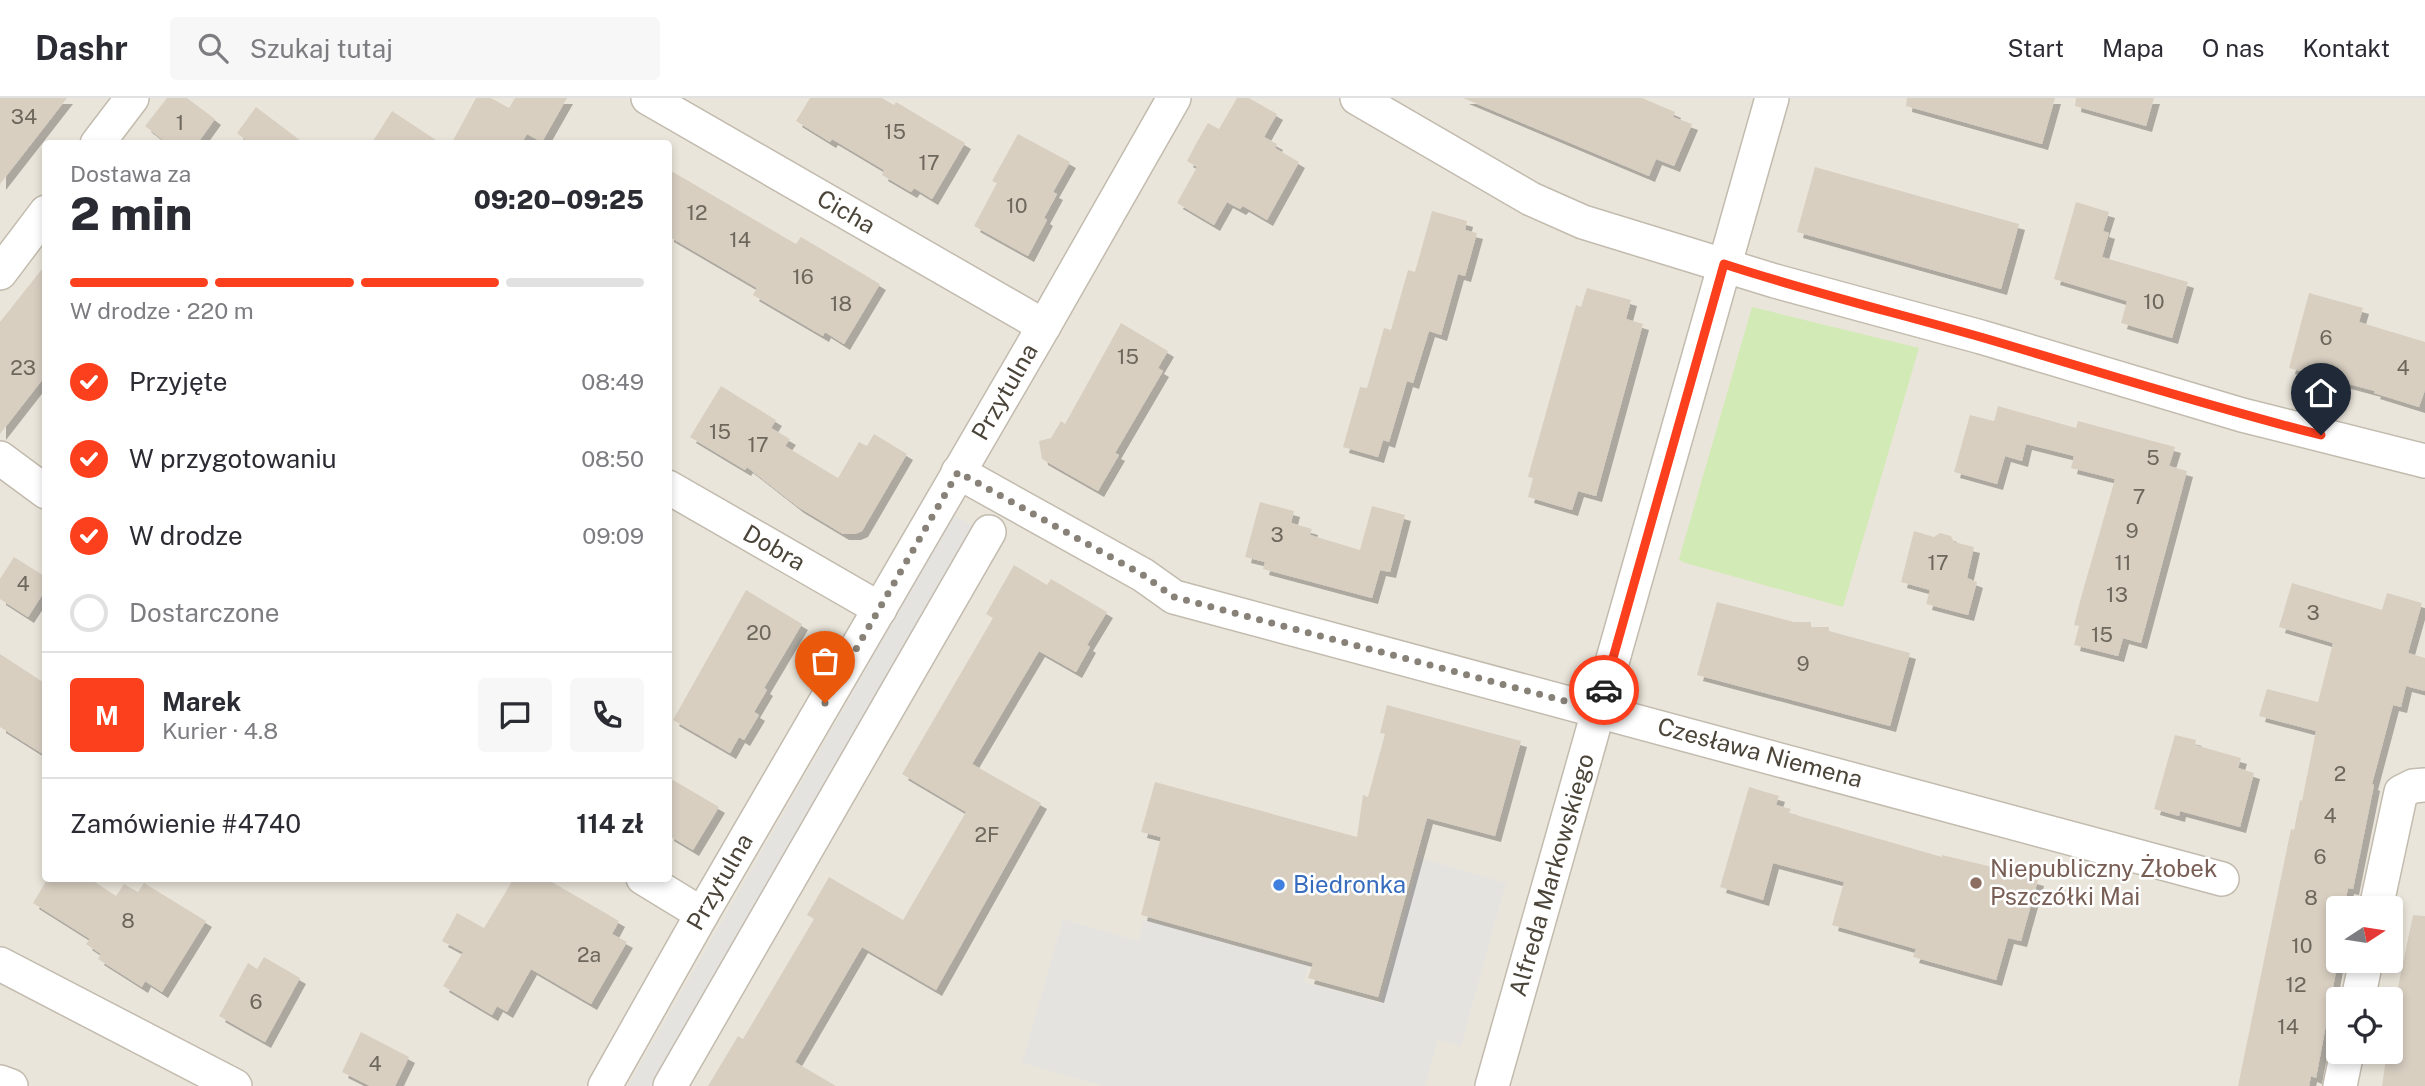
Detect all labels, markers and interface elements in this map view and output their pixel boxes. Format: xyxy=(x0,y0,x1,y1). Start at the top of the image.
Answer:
search box xyxy=(170,17,660,80)
text: Dashr xyxy=(35,29,128,67)
icon: search xyxy=(194,29,232,67)
text: Szukaj tutaj xyxy=(250,33,393,64)
text: Start xyxy=(2007,34,2064,62)
text: Mapa xyxy=(2102,34,2164,62)
text: O nas xyxy=(2202,34,2264,62)
text: Kontakt xyxy=(2302,34,2390,62)
house number: 34 xyxy=(11,104,37,129)
house number: 1 xyxy=(176,110,184,135)
house number: 15 xyxy=(884,119,906,144)
house number: 17 xyxy=(918,150,940,175)
text: Dostawa za xyxy=(70,160,191,187)
street label: Cicha xyxy=(812,183,881,239)
text: 09:20–09:25 xyxy=(474,184,644,215)
text: 2 min xyxy=(70,186,192,240)
house number: 10 xyxy=(1006,193,1028,218)
house number: 12 xyxy=(686,200,708,225)
house number: 14 xyxy=(729,227,751,252)
house number: 16 xyxy=(792,264,814,289)
house number: 10 xyxy=(2143,289,2165,314)
house number: 18 xyxy=(830,291,852,316)
text: W drodze · 220 m xyxy=(70,297,254,324)
house number: 6 xyxy=(2319,325,2333,350)
street label: Przytulna xyxy=(965,338,1043,445)
house number: 15 xyxy=(1117,344,1139,369)
house number: 23 xyxy=(10,355,36,380)
house number: 4 xyxy=(2396,355,2410,380)
icon: check xyxy=(70,363,108,401)
pin xyxy=(2291,363,2351,435)
text: Przyjęte xyxy=(129,366,228,397)
text: 08:49 xyxy=(581,368,644,395)
icon: home xyxy=(2302,374,2340,412)
house number: 15 xyxy=(709,419,731,444)
house number: 17 xyxy=(747,432,769,457)
icon: check xyxy=(70,440,108,478)
text: W przygotowaniu xyxy=(129,443,337,474)
text: 08:50 xyxy=(581,445,644,472)
house number: 5 xyxy=(2146,445,2160,470)
house number: 7 xyxy=(2133,484,2145,509)
icon: check xyxy=(70,517,108,555)
street label: Dobra xyxy=(739,518,810,576)
house number: 9 xyxy=(2125,518,2139,543)
text: W drodze xyxy=(129,520,243,551)
text: 09:09 xyxy=(582,522,644,549)
house number: 3 xyxy=(1270,522,1284,547)
house number: 17 xyxy=(1927,550,1949,575)
house number: 11 xyxy=(2114,550,2132,575)
house number: 4 xyxy=(16,571,30,596)
house number: 13 xyxy=(2106,582,2128,607)
text: Dostarczone xyxy=(129,597,280,628)
house number: 3 xyxy=(2306,600,2320,625)
house number: 20 xyxy=(746,620,772,645)
house number: 15 xyxy=(2091,622,2113,647)
pin xyxy=(795,631,855,703)
icon: bag xyxy=(806,642,844,680)
house number: 9 xyxy=(1796,651,1810,676)
courier xyxy=(1569,655,1639,725)
icon: car xyxy=(1585,671,1623,709)
button: chat xyxy=(478,678,552,752)
button: phone xyxy=(570,678,644,752)
text: Marek xyxy=(162,686,241,717)
text: M xyxy=(95,700,119,731)
street label: Czesława Niemena xyxy=(1655,711,1866,793)
text: Kurier · 4.8 xyxy=(162,717,278,744)
street label: Alfreda Markowskiego xyxy=(1503,750,1599,999)
house number: 2 xyxy=(2334,761,2346,786)
house number: 4 xyxy=(2323,803,2337,828)
text: Zamówienie #4740 xyxy=(70,808,301,839)
text: 114 zł xyxy=(576,808,644,839)
house number: 2F xyxy=(975,822,1000,847)
street label: Przytulna xyxy=(680,828,758,935)
house number: 6 xyxy=(2313,844,2327,869)
place label: Niepubliczny Żłobek Pszczółki Mai xyxy=(1990,854,2217,910)
place label: Biedronka xyxy=(1293,870,1406,898)
marker: Niepubliczny Żłobek Pszczółki Mai xyxy=(1968,875,1984,891)
marker: Biedronka xyxy=(1271,877,1287,893)
house number: 8 xyxy=(2304,885,2318,910)
north arrow xyxy=(2326,896,2403,973)
map controls xyxy=(2326,896,2403,1064)
house number: 8 xyxy=(121,908,135,933)
house number: 10 xyxy=(2291,933,2313,958)
house number: 2a xyxy=(577,942,601,967)
house number: 12 xyxy=(2285,972,2307,997)
button: locate xyxy=(2326,987,2403,1064)
house number: 6 xyxy=(249,989,263,1014)
house number: 14 xyxy=(2277,1014,2299,1039)
house number: 4 xyxy=(368,1051,382,1076)

